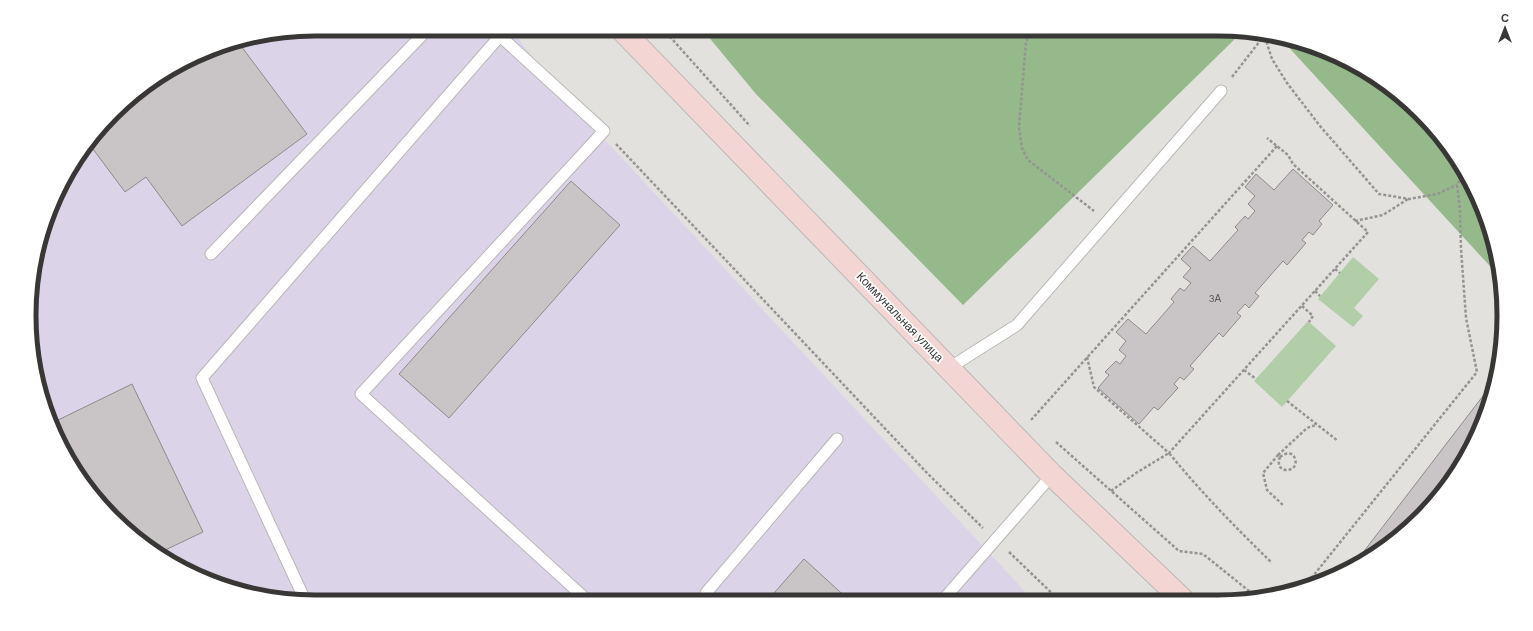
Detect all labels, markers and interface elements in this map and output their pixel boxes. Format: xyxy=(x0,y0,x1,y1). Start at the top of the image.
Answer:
north arrow xyxy=(1485,8,1525,48)
text: С xyxy=(1501,11,1509,25)
street label: Коммунальная улица xyxy=(853,269,947,366)
house number: 3А xyxy=(1209,292,1222,305)

